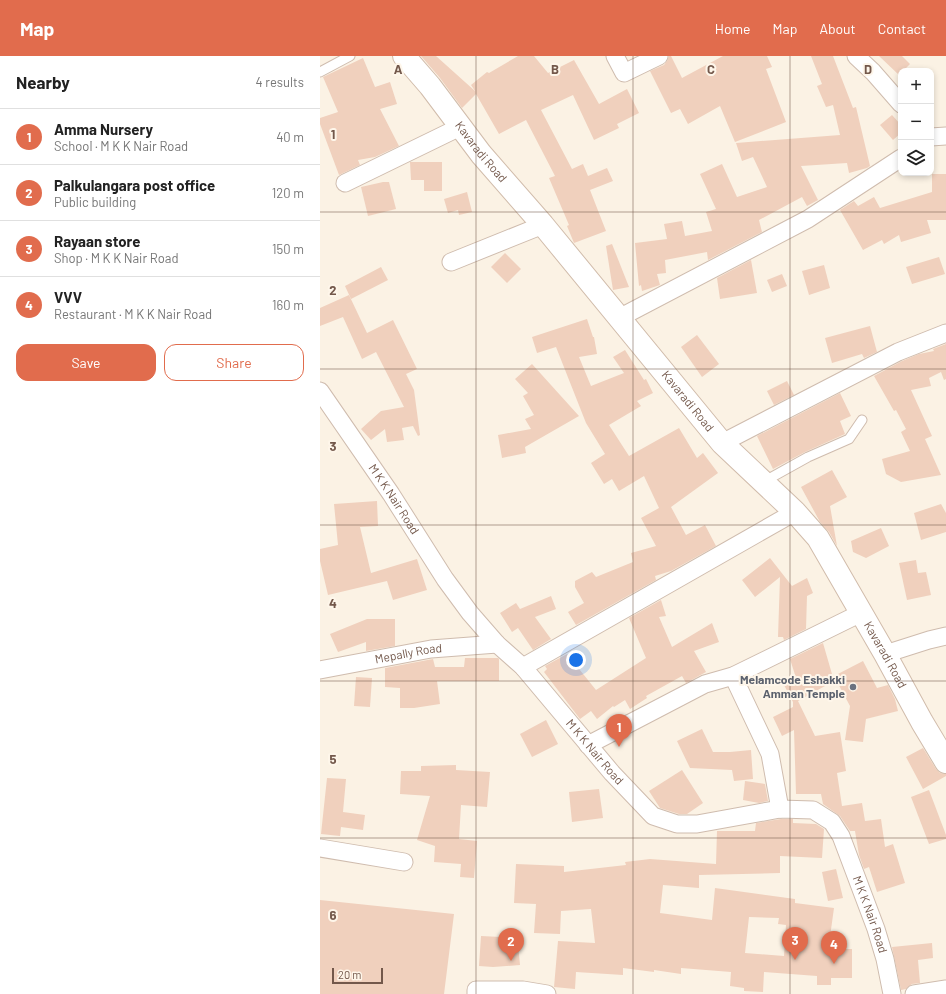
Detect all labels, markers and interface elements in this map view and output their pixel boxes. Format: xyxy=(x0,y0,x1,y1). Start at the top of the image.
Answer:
text: Map xyxy=(20,17,54,40)
text: Home xyxy=(715,20,751,37)
text: Map xyxy=(773,20,797,37)
text: About xyxy=(819,20,856,37)
text: Contact xyxy=(878,20,926,37)
text: A xyxy=(394,61,403,77)
text: B xyxy=(551,61,559,77)
text: C xyxy=(707,61,715,77)
text: D xyxy=(864,61,872,77)
map controls xyxy=(898,68,934,176)
button: + xyxy=(898,68,934,104)
text: Nearby xyxy=(16,72,70,92)
text: 4 results xyxy=(256,74,304,90)
button: − xyxy=(898,104,934,140)
street label: Kavaradi Road xyxy=(453,118,510,185)
text: Amma Nursery xyxy=(54,120,153,138)
text: 1 xyxy=(331,126,335,142)
text: 1 xyxy=(27,129,31,145)
text: 40 m xyxy=(276,129,304,145)
text: School · M K K Nair Road xyxy=(54,138,188,154)
button: layers xyxy=(898,140,934,176)
text: Palkulangara post office xyxy=(54,176,215,194)
text: 2 xyxy=(25,185,33,201)
text: 120 m xyxy=(272,185,304,201)
text: Public building xyxy=(54,194,136,210)
text: Rayaan store xyxy=(54,232,140,250)
text: 3 xyxy=(25,241,33,257)
text: 150 m xyxy=(272,241,304,257)
text: Shop · M K K Nair Road xyxy=(54,250,179,266)
text: 2 xyxy=(329,282,337,298)
text: VVV xyxy=(54,288,82,306)
text: 4 xyxy=(25,297,33,313)
text: 160 m xyxy=(272,297,304,313)
text: Restaurant · M K K Nair Road xyxy=(54,306,212,322)
button: Save xyxy=(16,344,156,381)
button: Share xyxy=(164,344,304,381)
street label: Kavaradi Road xyxy=(660,367,717,434)
text: 3 xyxy=(329,438,337,454)
street label: M K K Nair Road xyxy=(366,461,423,536)
text: 4 xyxy=(329,595,337,611)
street label: Kavaradi Road xyxy=(862,619,910,690)
street label: Mepally Road xyxy=(374,640,442,665)
your location xyxy=(566,650,586,670)
place label: Melamcode Eshakki Amman Temple xyxy=(740,672,845,700)
marker: Melamcode Eshakki Amman Temple xyxy=(848,682,858,692)
pin: 1 xyxy=(606,714,632,747)
street label: M K K Nair Road xyxy=(564,716,627,787)
text: 5 xyxy=(329,751,337,767)
street label: M K K Nair Road xyxy=(851,873,891,954)
text: 6 xyxy=(330,907,337,923)
pin: 3 xyxy=(782,927,808,960)
pin: 2 xyxy=(498,928,524,961)
pin: 4 xyxy=(821,931,847,964)
scale bar xyxy=(332,966,383,985)
text: 20 m xyxy=(338,968,361,981)

